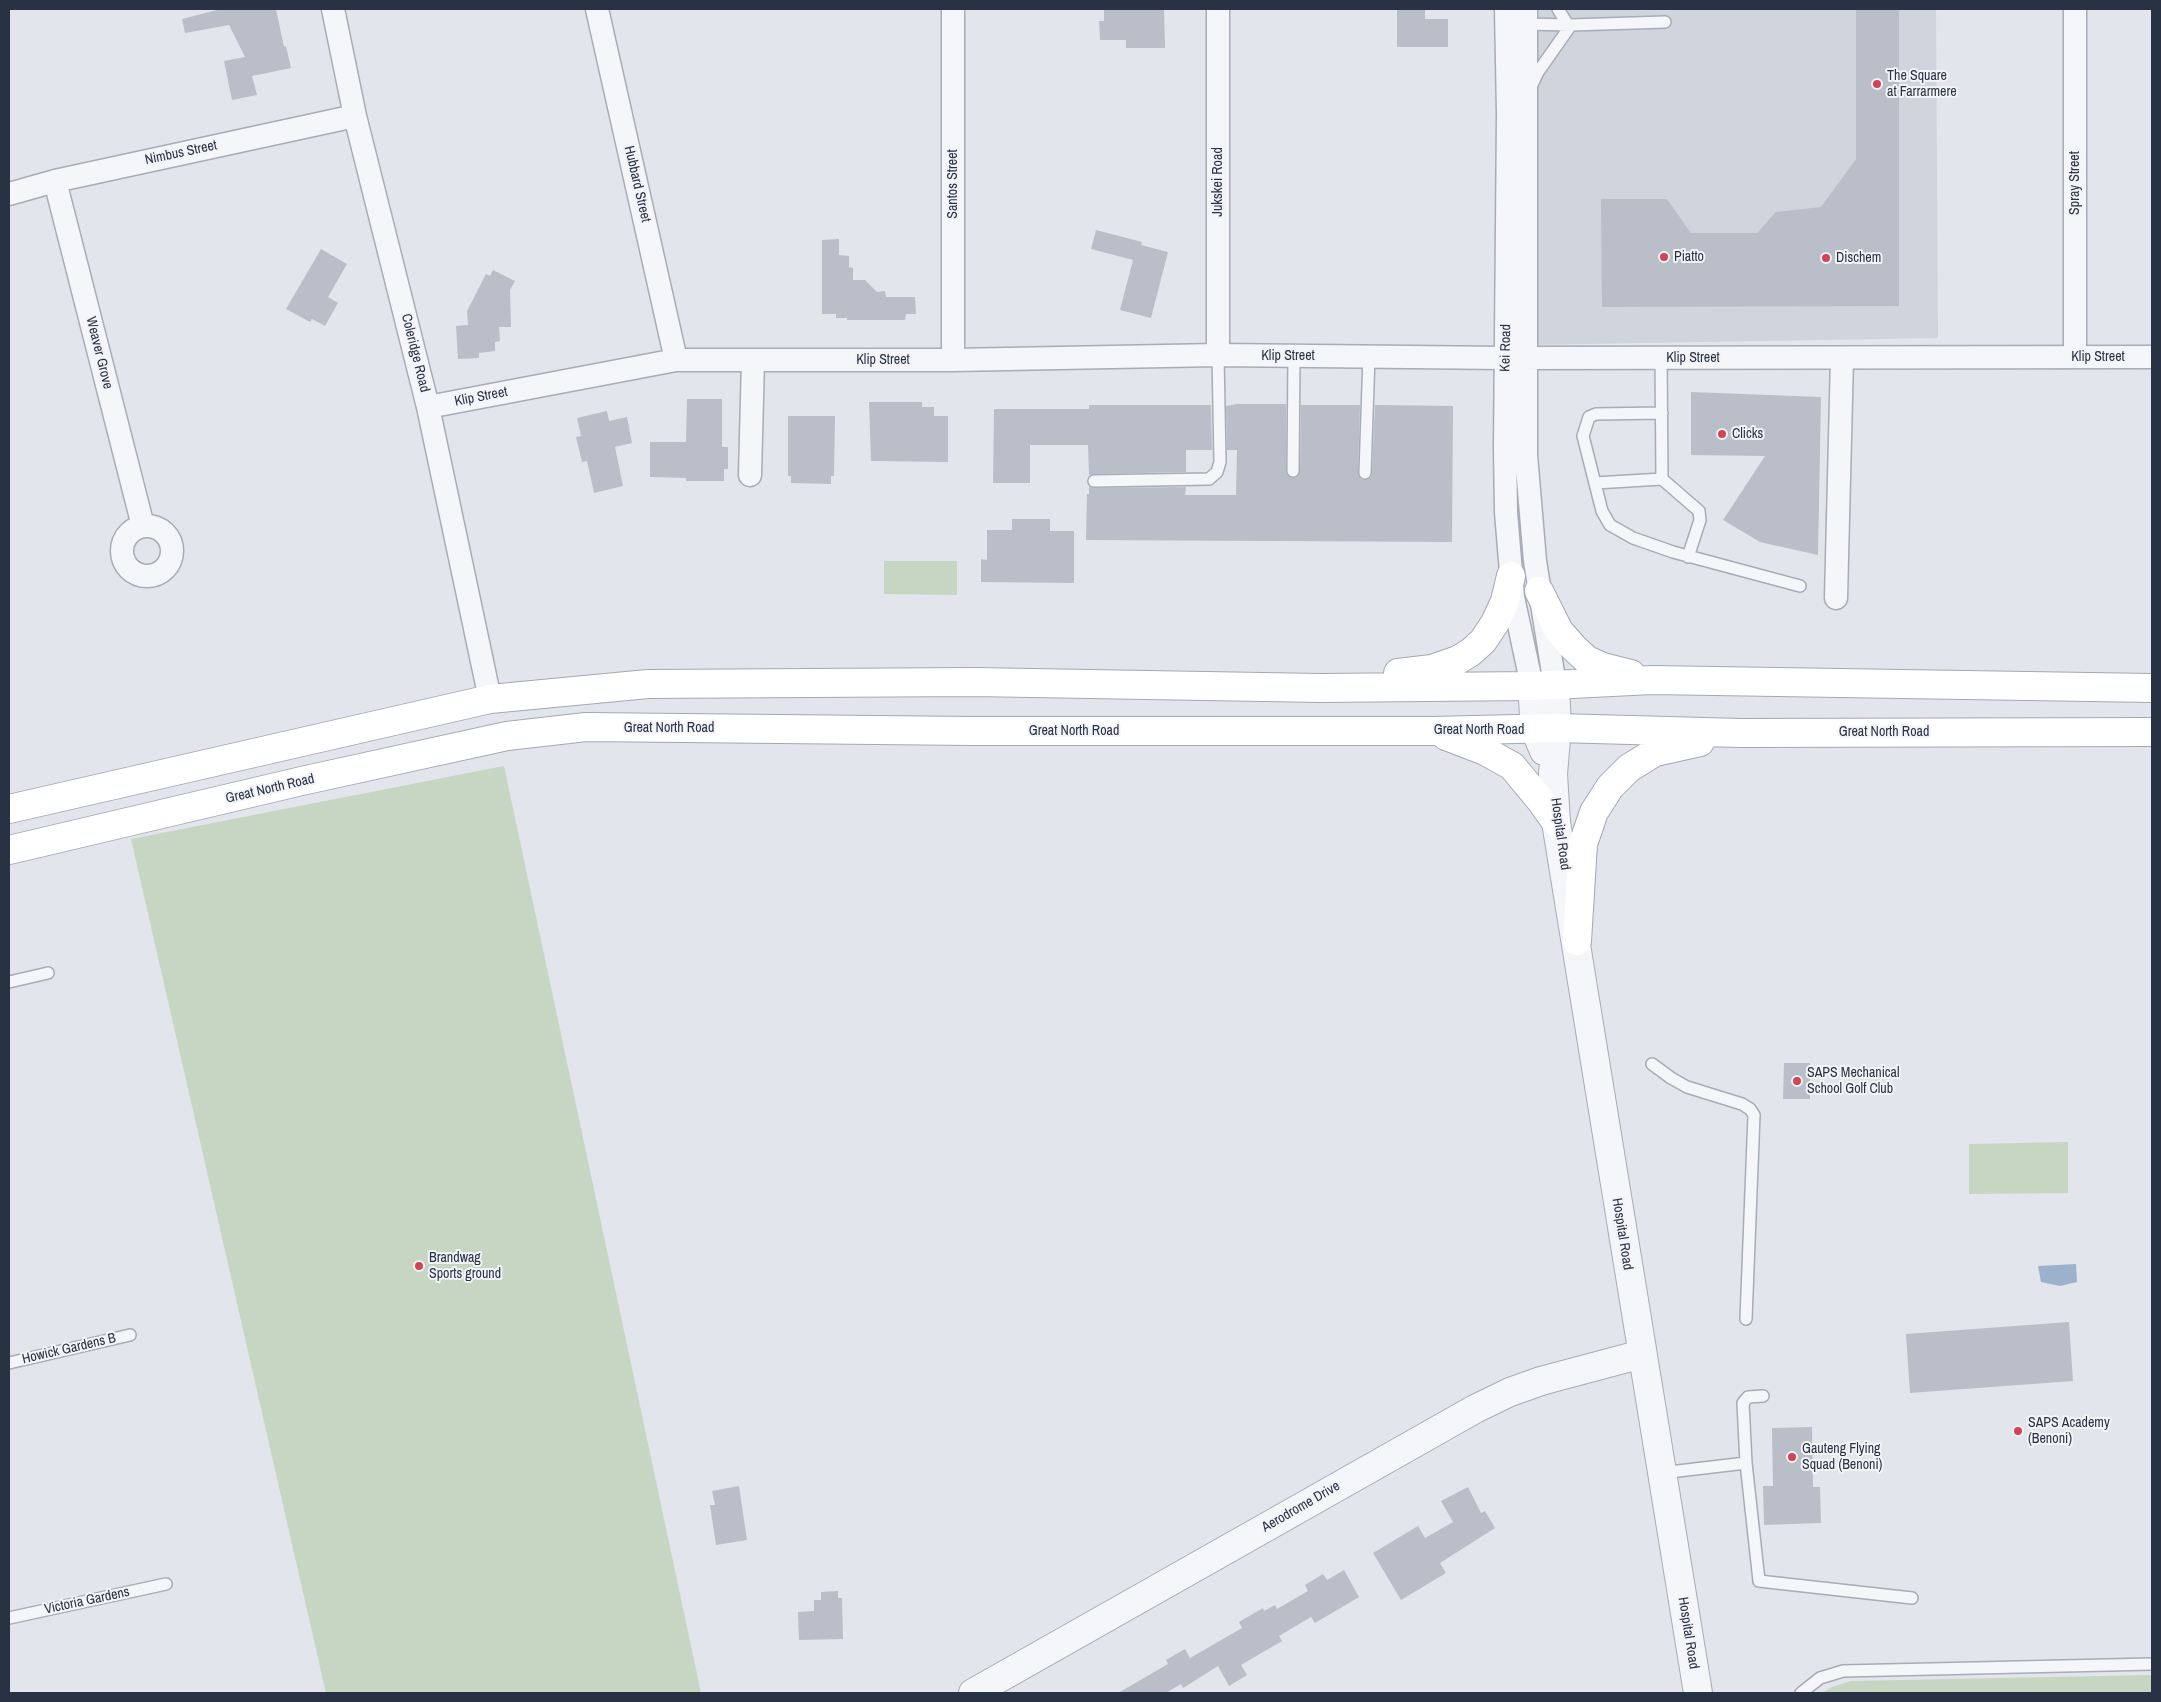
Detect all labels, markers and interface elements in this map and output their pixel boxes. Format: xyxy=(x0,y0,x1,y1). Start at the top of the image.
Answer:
place label: The Square at Farrarmere xyxy=(1887,68,1957,100)
marker: The Square at Farrarmere xyxy=(1871,78,1883,90)
street label: Nimbus Street xyxy=(143,137,219,169)
street label: Hubbard Street xyxy=(620,144,654,224)
street label: Jukskei Road xyxy=(1210,147,1226,217)
street label: Santos Street xyxy=(945,149,961,219)
street label: Spray Street xyxy=(2067,151,2083,215)
place label: Piatto xyxy=(1674,249,1704,265)
place label: Dischem xyxy=(1836,250,1881,266)
marker: Piatto xyxy=(1658,251,1670,263)
marker: Dischem xyxy=(1820,252,1832,264)
street label: Coleridge Road xyxy=(397,312,433,394)
street label: Weaver Grove xyxy=(82,315,116,391)
street label: Kei Road xyxy=(1497,324,1515,372)
street label: Klip Street xyxy=(1261,348,1315,364)
street label: Klip Street xyxy=(2071,349,2125,365)
street label: Klip Street xyxy=(1666,350,1720,366)
street label: Klip Street xyxy=(856,352,910,368)
street label: Klip Street xyxy=(453,384,509,410)
place label: Clicks xyxy=(1732,426,1763,442)
marker: Clicks xyxy=(1716,428,1728,440)
street label: Great North Road xyxy=(624,720,714,736)
street label: Great North Road xyxy=(1434,722,1524,738)
street label: Great North Road xyxy=(1029,723,1119,739)
street label: Great North Road xyxy=(1839,724,1929,740)
street label: Great North Road xyxy=(224,771,316,807)
street label: Hospital Road xyxy=(1547,797,1573,871)
place label: SAPS Mechanical School Golf Club xyxy=(1807,1065,1900,1098)
marker: SAPS Mechanical School Golf Club xyxy=(1791,1075,1803,1087)
street label: Hospital Road xyxy=(1608,1197,1636,1271)
place label: Brandwag Sports ground xyxy=(429,1250,501,1282)
marker: Brandwag Sports ground xyxy=(413,1260,425,1272)
street label: Howick Gardens B xyxy=(20,1330,118,1368)
place label: SAPS Academy (Benoni) xyxy=(2028,1415,2110,1448)
marker: SAPS Academy (Benoni) xyxy=(2012,1425,2024,1437)
place label: Gauteng Flying Squad (Benoni) xyxy=(1802,1441,1882,1474)
marker: Gauteng Flying Squad (Benoni) xyxy=(1786,1451,1798,1463)
street label: Aerodrome Drive xyxy=(1259,1478,1343,1536)
street label: Victoria Gardens xyxy=(43,1584,131,1618)
street label: Hospital Road xyxy=(1674,1596,1702,1670)

